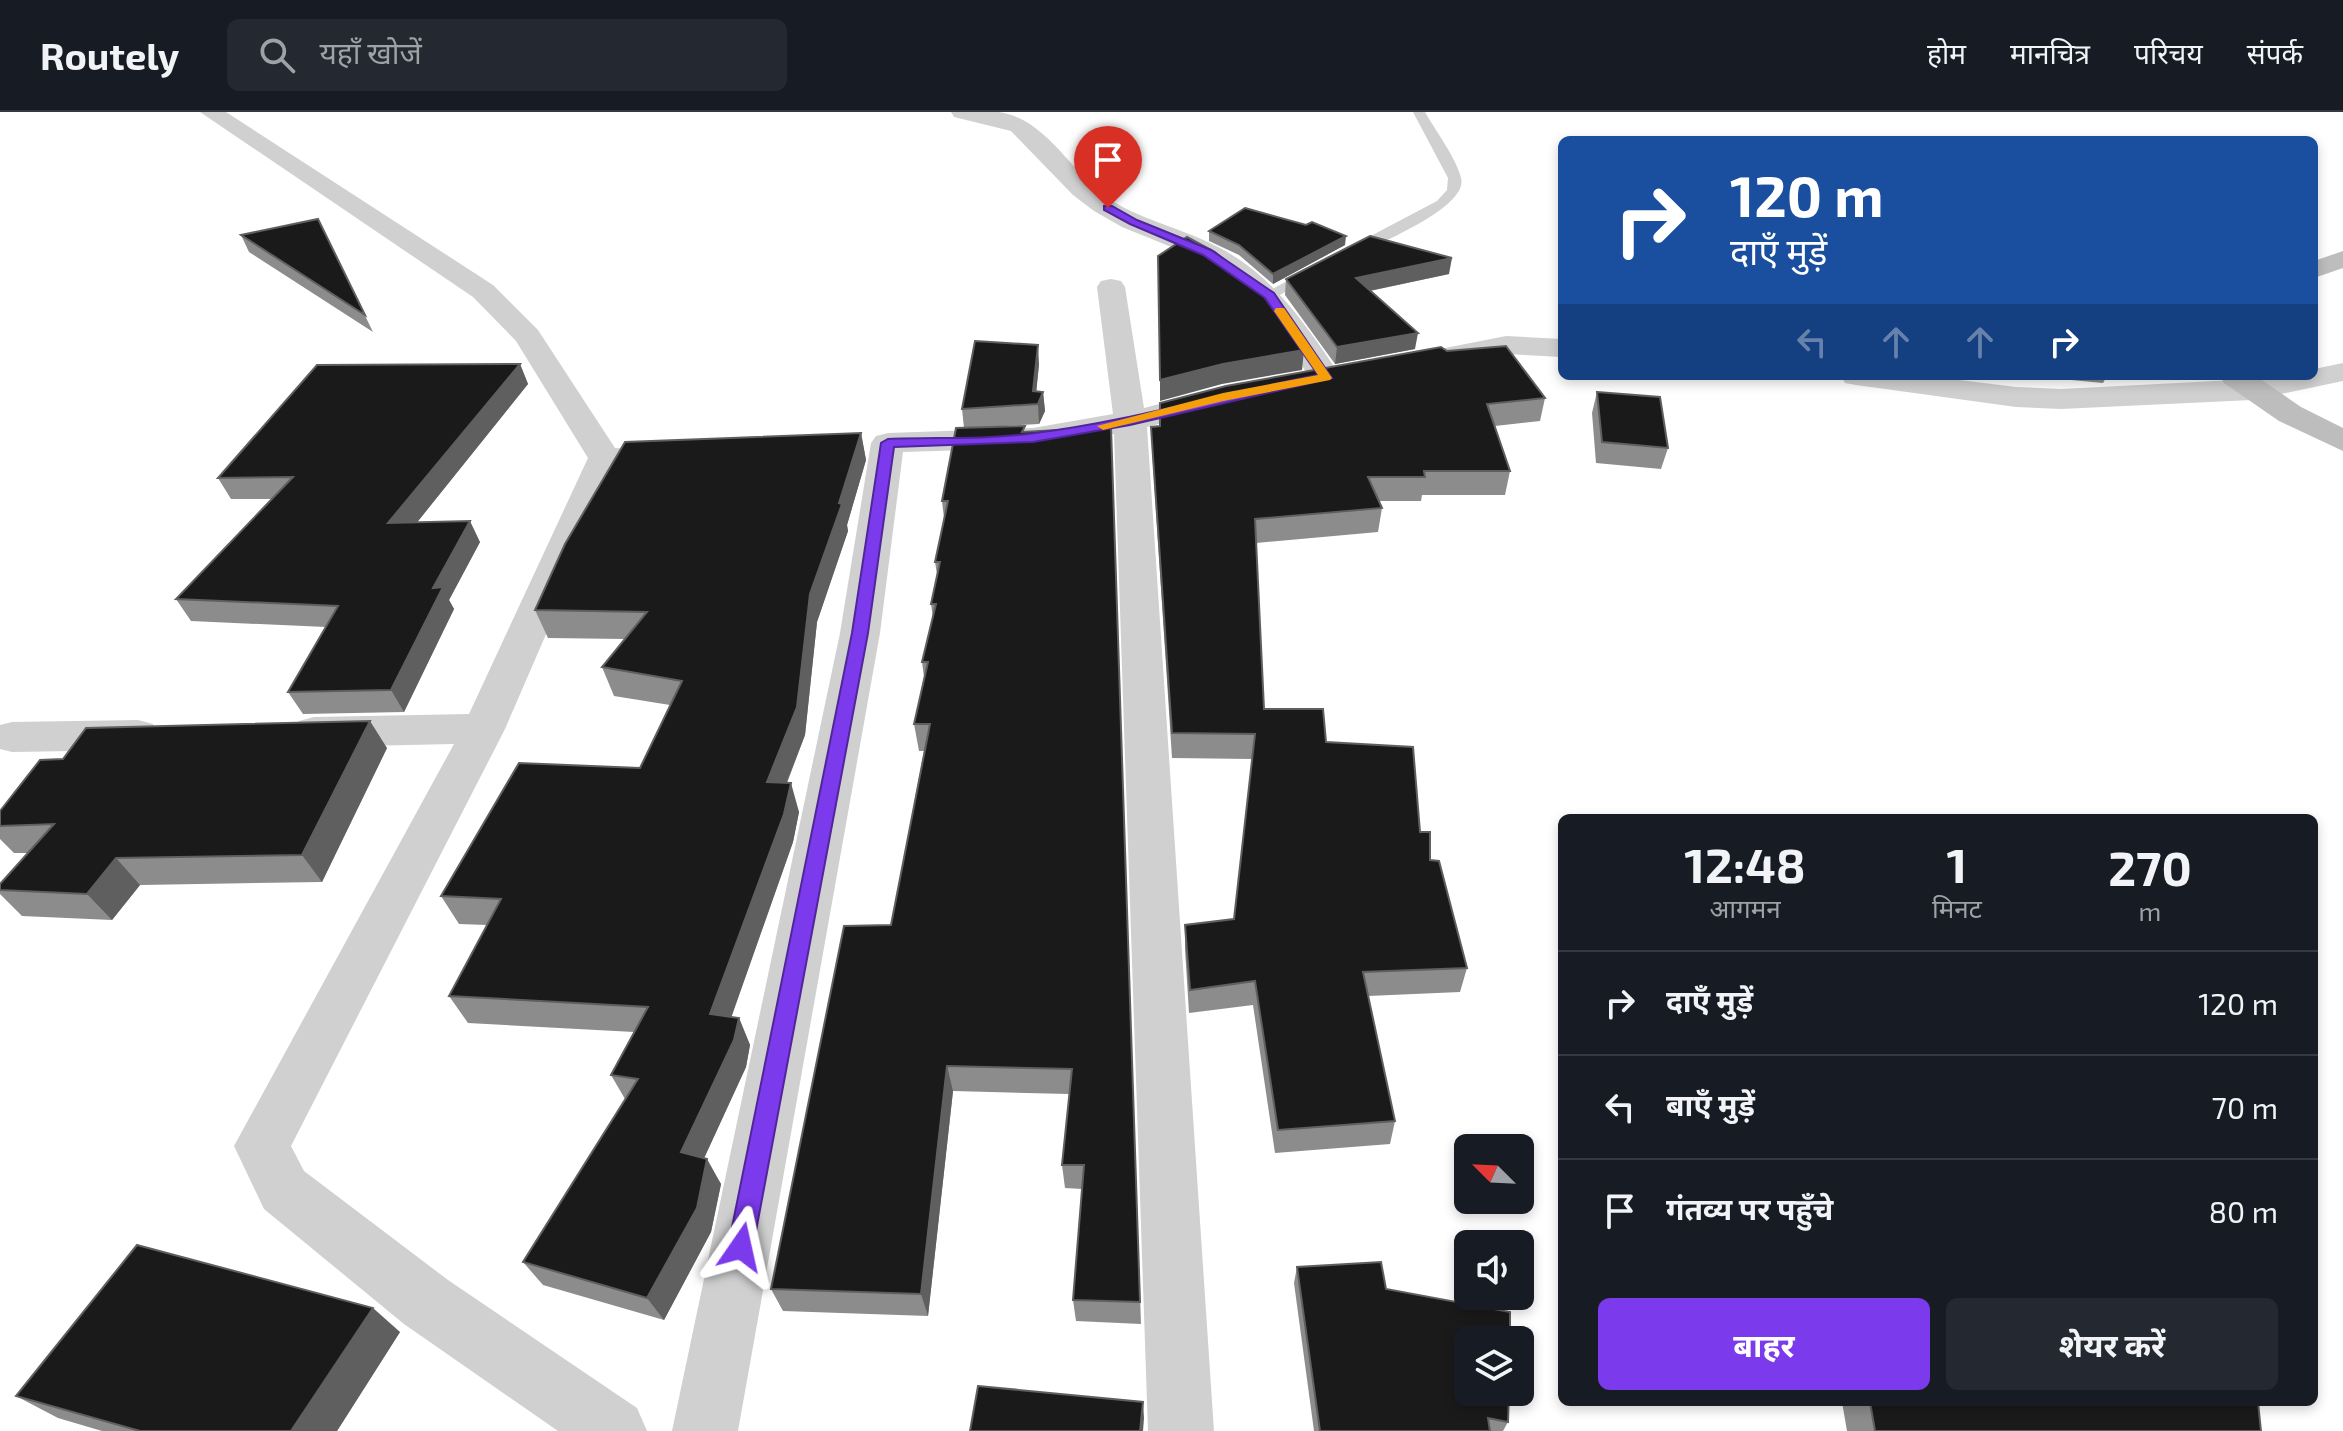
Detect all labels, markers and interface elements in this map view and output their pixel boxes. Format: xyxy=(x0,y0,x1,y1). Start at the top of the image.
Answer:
search box xyxy=(227,19,787,91)
text: Routely xyxy=(40,32,179,78)
icon: search xyxy=(255,33,299,77)
text: यहाँ खोजें xyxy=(319,34,422,70)
text: होम xyxy=(1927,36,1966,70)
text: मानचित्र xyxy=(2010,36,2090,70)
text: परिचय xyxy=(2134,36,2203,70)
text: संपर्क xyxy=(2247,36,2303,70)
pin xyxy=(1074,126,1142,208)
icon: arrive xyxy=(1086,138,1130,182)
text: 120 m xyxy=(1730,161,1884,228)
icon: right xyxy=(1598,168,1702,272)
text: दाएँ मुड़ें xyxy=(1730,229,1827,272)
icon: left xyxy=(1790,320,1834,364)
icon: ahead xyxy=(1874,320,1918,364)
icon: ahead xyxy=(1958,320,2002,364)
icon: right xyxy=(2042,320,2086,364)
text: 12:48 xyxy=(1684,835,1806,893)
text: 1 xyxy=(1947,835,1967,893)
text: 270 xyxy=(2108,838,2192,896)
text: आगमन xyxy=(1709,892,1781,923)
text: मिनट xyxy=(1932,892,1982,923)
text: m xyxy=(2139,895,2161,926)
icon: right xyxy=(1598,981,1642,1025)
text: दाएँ मुड़ें xyxy=(1666,982,1753,1018)
text: 120 m xyxy=(2198,985,2278,1021)
icon: left xyxy=(1598,1085,1642,1129)
text: बाएँ मुड़ें xyxy=(1666,1086,1755,1122)
text: 70 m xyxy=(2212,1089,2278,1125)
north arrow xyxy=(1454,1134,1534,1214)
map controls xyxy=(1454,1134,1534,1406)
icon: arrive xyxy=(1598,1189,1642,1233)
text: गंतव्य पर पहुँचे xyxy=(1666,1190,1833,1226)
text: 80 m xyxy=(2209,1193,2278,1229)
position arrow xyxy=(699,1205,783,1289)
button: sound xyxy=(1454,1230,1534,1310)
button: बाहर xyxy=(1598,1298,1930,1390)
button: शेयर करें xyxy=(1946,1298,2278,1390)
button: layers xyxy=(1454,1326,1534,1406)

